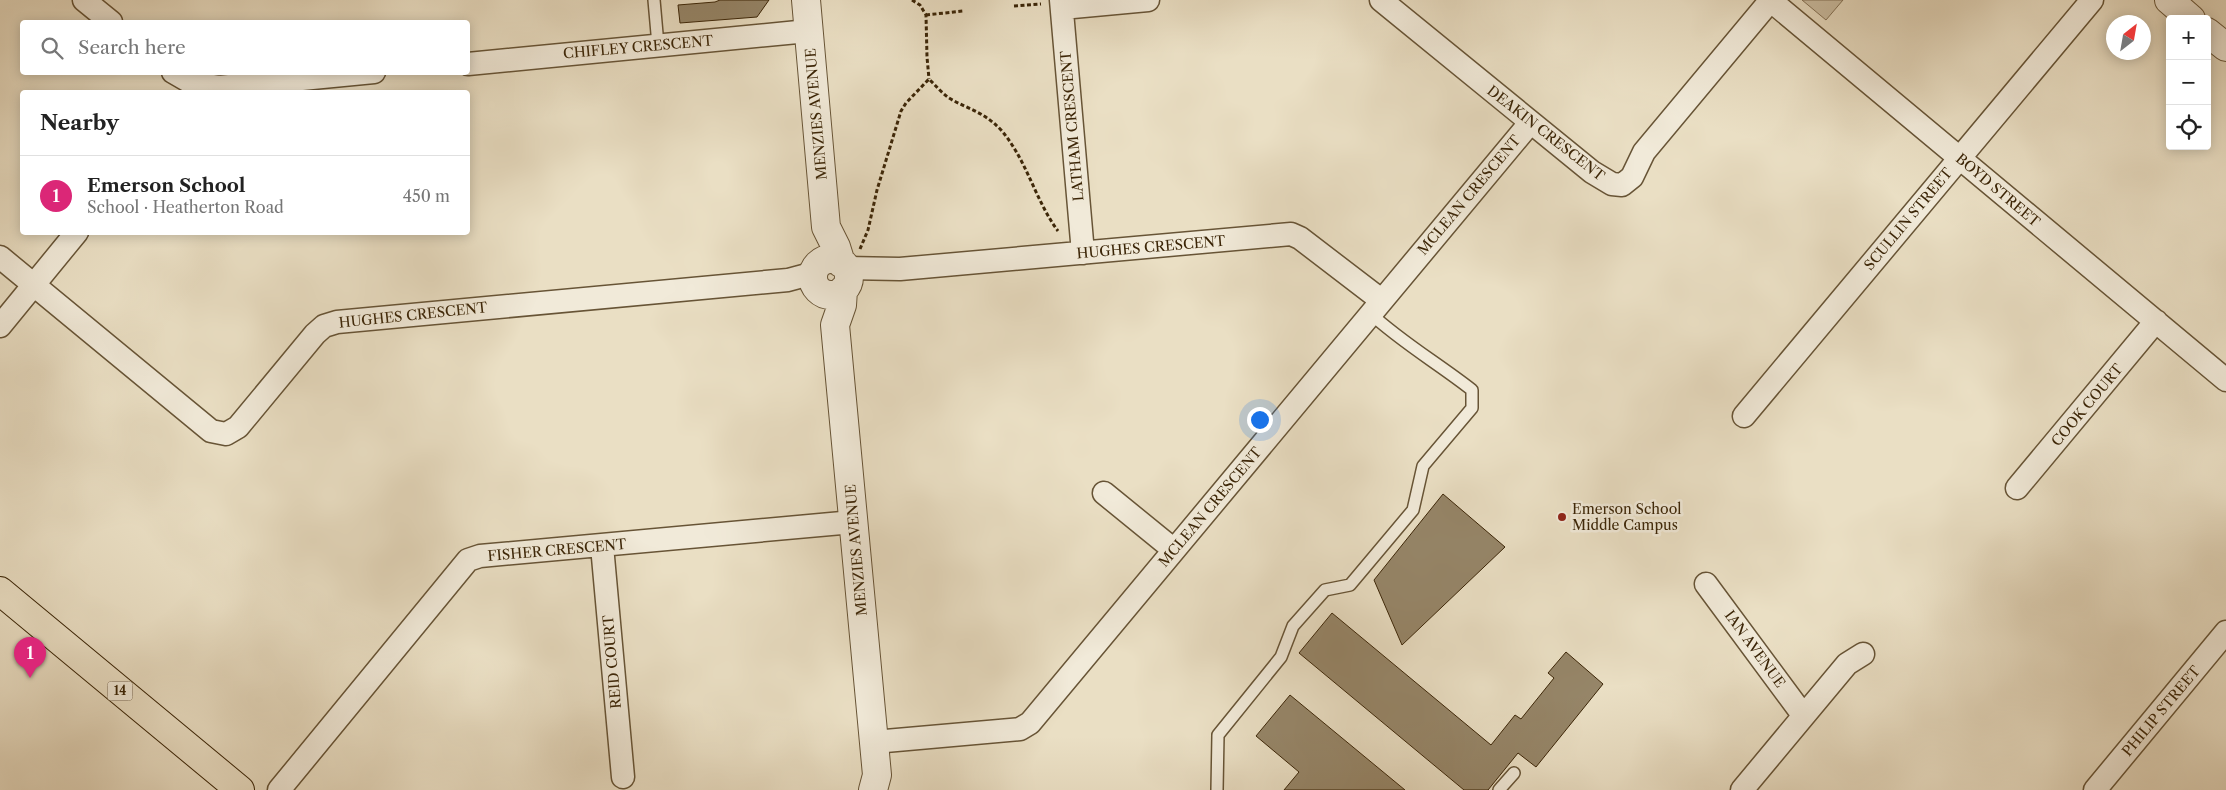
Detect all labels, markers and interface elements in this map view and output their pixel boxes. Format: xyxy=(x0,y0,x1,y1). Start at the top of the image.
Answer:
north arrow xyxy=(2106,15,2151,60)
map controls xyxy=(2166,15,2211,150)
button: + xyxy=(2166,15,2211,60)
search box xyxy=(20,20,470,75)
street label: CHIFLEY CRESCENT xyxy=(562,31,714,63)
icon: search xyxy=(38,34,66,62)
text: Search here xyxy=(78,36,186,59)
street label: MENZIES AVENUE xyxy=(801,47,831,181)
street label: LATHAM CRESCENT xyxy=(1056,50,1088,202)
button: − xyxy=(2166,60,2211,105)
street label: DEAKIN CRESCENT xyxy=(1484,82,1609,185)
button: locate xyxy=(2166,105,2211,150)
text: Nearby xyxy=(40,110,119,135)
street label: MCLEAN CRESCENT xyxy=(1414,131,1525,259)
street label: BOYD STREET xyxy=(1952,149,2044,231)
street label: SCULLIN STREET xyxy=(1860,164,1956,274)
text: Emerson School xyxy=(87,174,246,197)
text: 1 xyxy=(52,186,60,206)
text: 450 m xyxy=(403,186,450,206)
text: School · Heatherton Road xyxy=(87,197,284,217)
street label: HUGHES CRESCENT xyxy=(1076,231,1227,262)
street label: HUGHES CRESCENT xyxy=(338,298,489,332)
street label: COOK COURT xyxy=(2047,360,2127,450)
your location xyxy=(1247,407,1273,433)
street label: MCLEAN CRESCENT xyxy=(1155,443,1266,571)
street label: MENZIES AVENUE xyxy=(841,483,871,617)
place label: Emerson School Middle Campus xyxy=(1572,500,1681,534)
marker: Emerson School Middle Campus xyxy=(1556,511,1568,523)
street label: FISHER CRESCENT xyxy=(487,535,628,565)
street label: IAN AVENUE xyxy=(1721,607,1789,691)
street label: REID COURT xyxy=(599,614,625,710)
pin: 1 xyxy=(14,637,46,678)
street label: PHILIP STREET xyxy=(2118,662,2204,760)
road number: 14 xyxy=(108,681,132,700)

